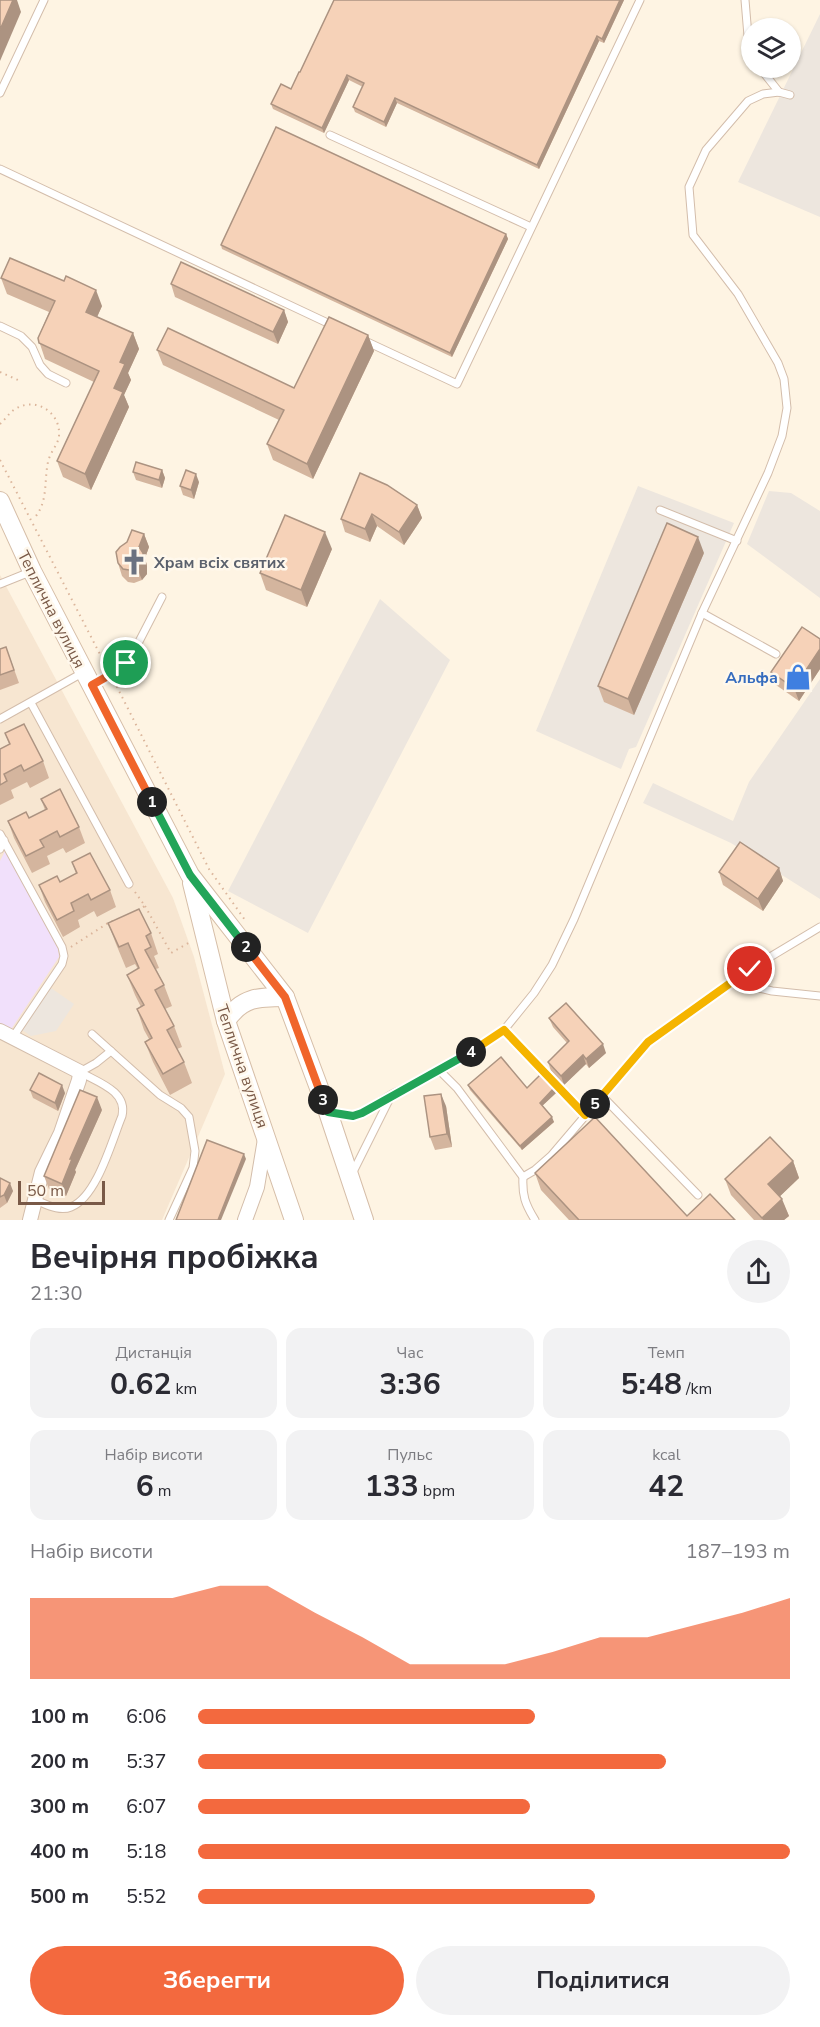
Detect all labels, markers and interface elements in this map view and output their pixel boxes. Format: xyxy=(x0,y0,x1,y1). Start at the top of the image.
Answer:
map controls xyxy=(741,18,801,78)
button: layers xyxy=(741,18,801,78)
street label: Теплична вулиця xyxy=(12,547,90,672)
church icon: Храм всіх святих xyxy=(119,547,149,577)
place label: Храм всіх святих xyxy=(153,552,285,574)
pin xyxy=(100,637,151,688)
icon: arrive xyxy=(109,646,142,679)
shop icon: Альфа xyxy=(783,662,813,692)
place label: Альфа xyxy=(725,667,778,689)
pin: 1 xyxy=(137,787,167,817)
text: 1 xyxy=(147,791,157,813)
pin: 2 xyxy=(231,932,261,962)
text: 2 xyxy=(241,936,251,958)
pin xyxy=(724,943,775,994)
icon: check xyxy=(733,952,766,985)
street label: Теплична вулиця xyxy=(211,1002,274,1131)
pin: 4 xyxy=(456,1037,486,1067)
text: 4 xyxy=(466,1041,476,1063)
pin: 3 xyxy=(308,1085,338,1115)
text: 3 xyxy=(318,1089,328,1111)
pin: 5 xyxy=(580,1089,610,1119)
text: 5 xyxy=(590,1093,600,1115)
scale bar xyxy=(18,1178,105,1206)
text: 50 m xyxy=(27,1180,64,1202)
text: Вечірня пробіжка xyxy=(30,1235,319,1280)
button: share xyxy=(727,1240,790,1303)
text: 21:30 xyxy=(30,1280,83,1307)
text: Дистанція xyxy=(115,1342,192,1364)
text: Час xyxy=(396,1342,424,1364)
text: Темп xyxy=(648,1342,685,1364)
text: 0.62 xyxy=(110,1364,171,1405)
text: 3:36 xyxy=(379,1364,441,1405)
text: 5:48 xyxy=(620,1364,682,1405)
text: km xyxy=(171,1378,197,1400)
text: /km xyxy=(682,1378,712,1400)
text: Набір висоти xyxy=(104,1444,203,1466)
text: Пульс xyxy=(387,1444,433,1466)
text: kcal xyxy=(652,1444,681,1466)
text: 6 xyxy=(136,1466,154,1507)
text: 133 xyxy=(365,1466,419,1507)
text: 42 xyxy=(648,1466,684,1507)
text: m xyxy=(154,1480,172,1502)
text: bpm xyxy=(419,1480,455,1502)
text: Набір висоти xyxy=(30,1538,153,1565)
text: 187–193 m xyxy=(686,1538,790,1565)
text: 100 m xyxy=(30,1703,89,1730)
text: 6:06 xyxy=(126,1703,167,1730)
text: 200 m xyxy=(30,1748,89,1775)
text: 5:37 xyxy=(126,1748,167,1775)
text: 300 m xyxy=(30,1793,89,1820)
text: 6:07 xyxy=(126,1793,167,1820)
text: 400 m xyxy=(30,1838,89,1865)
text: 5:18 xyxy=(126,1838,167,1865)
text: 500 m xyxy=(30,1883,89,1910)
text: 5:52 xyxy=(126,1883,167,1910)
button: Зберегти xyxy=(30,1946,404,2015)
button: Поділитися xyxy=(416,1946,790,2015)

